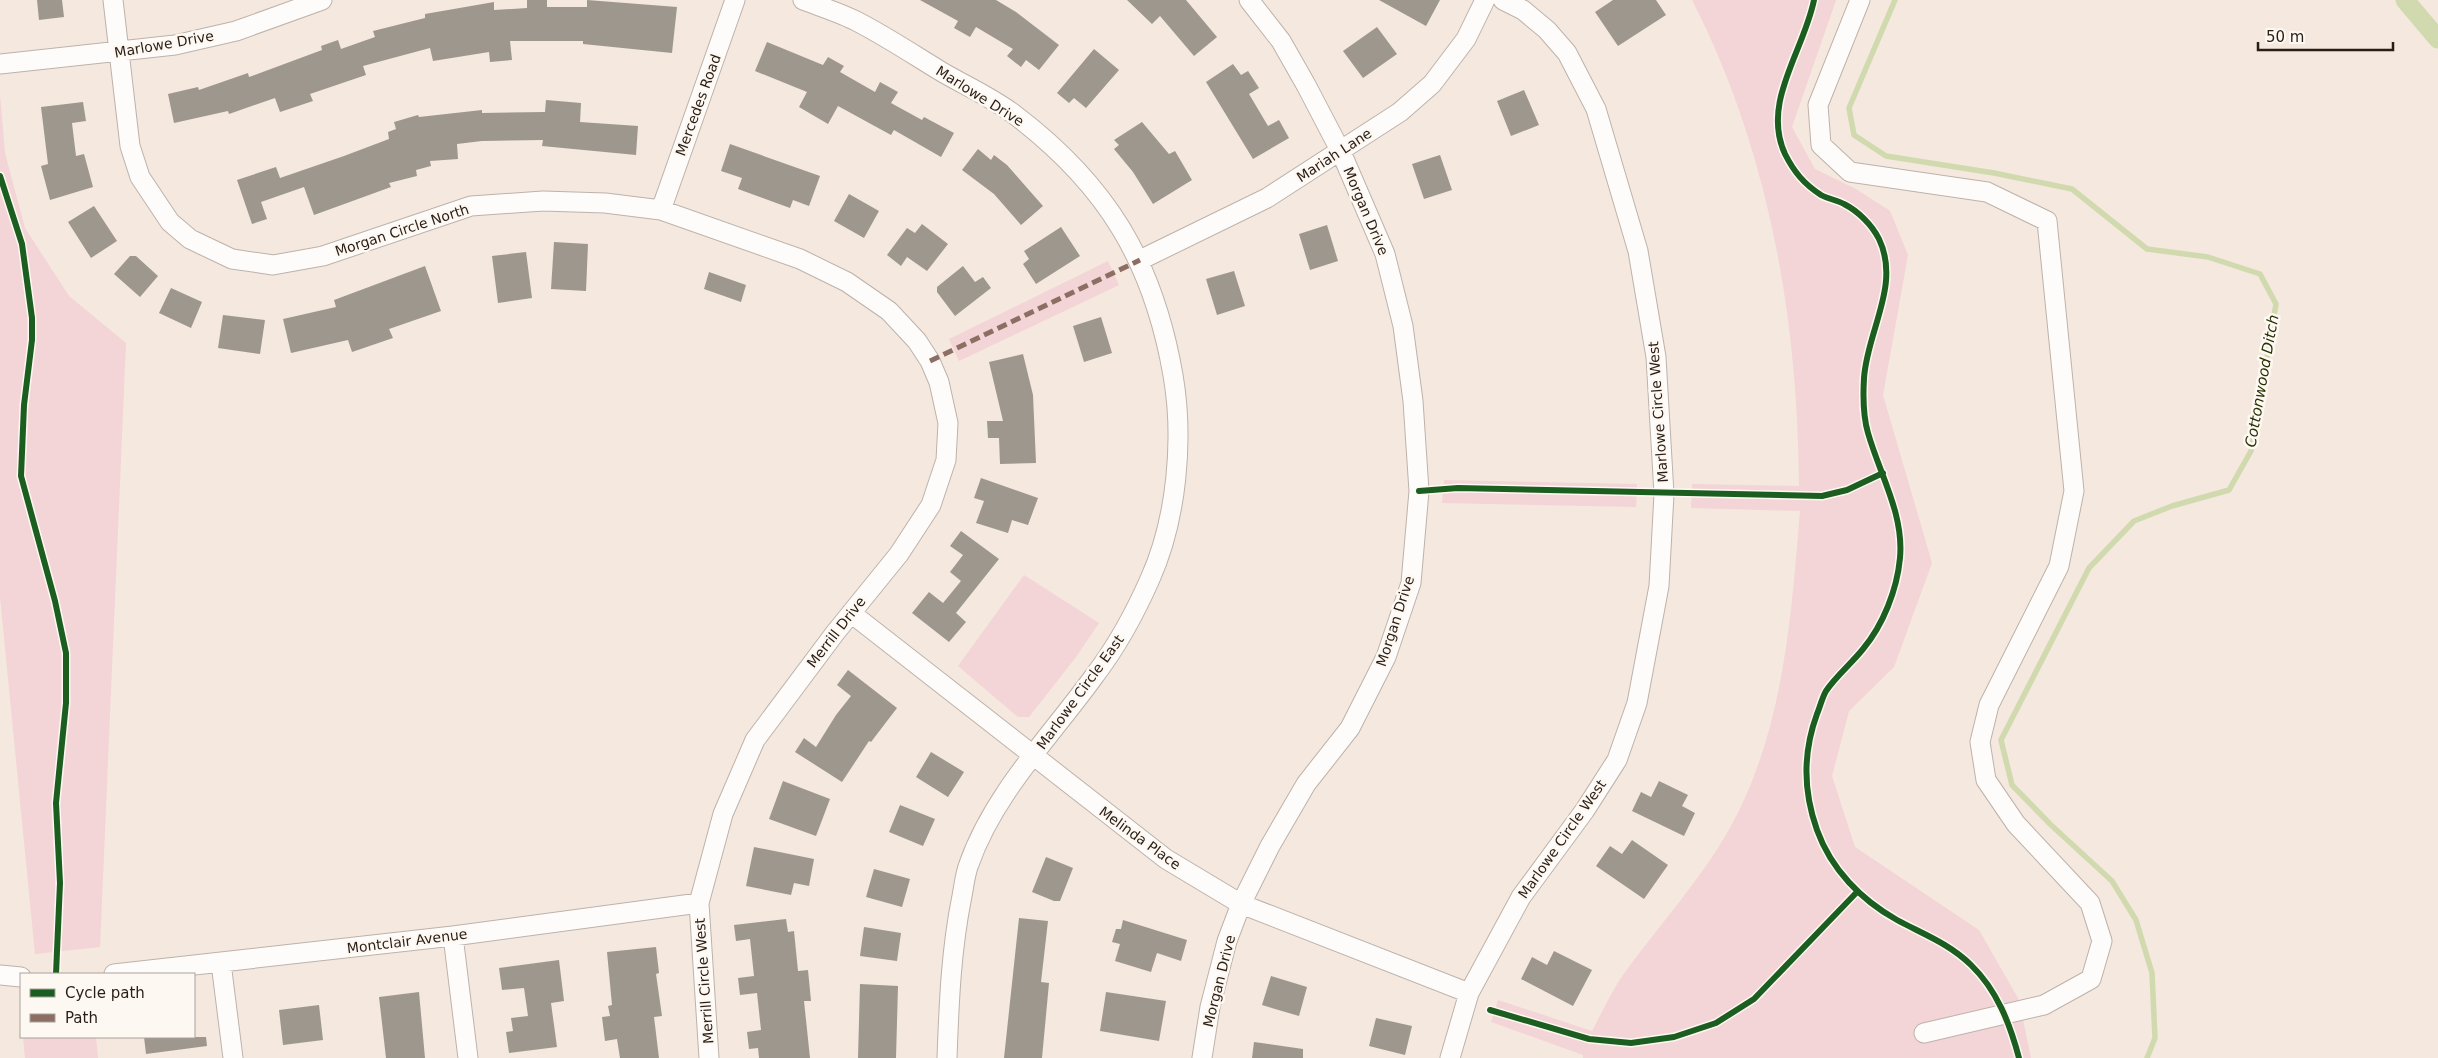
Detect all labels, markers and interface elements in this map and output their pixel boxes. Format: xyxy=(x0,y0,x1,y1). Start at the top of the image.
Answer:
scale bar xyxy=(2258,20,2393,52)
street label: Marlowe Drive xyxy=(113,27,215,61)
text: 50 m xyxy=(2266,28,2304,46)
street label: Mercedes Road xyxy=(672,52,724,158)
street label: Marlowe Drive xyxy=(933,63,1027,129)
street label: Mariah Lane xyxy=(1294,125,1374,185)
street label: Morgan Drive xyxy=(1340,164,1392,258)
street label: Morgan Circle North xyxy=(333,201,471,259)
water label: Cottonwood Ditch xyxy=(2241,313,2283,449)
street label: Marlowe Circle West xyxy=(1645,340,1671,483)
street label: Morgan Drive xyxy=(1373,574,1417,668)
street label: Merrill Drive xyxy=(803,593,869,671)
street label: Marlowe Circle East xyxy=(1033,631,1127,752)
street label: Marlowe Circle West xyxy=(1515,776,1609,902)
street label: Melinda Place xyxy=(1096,803,1184,873)
street label: Merrill Circle West xyxy=(692,917,716,1045)
street label: Montclair Avenue xyxy=(346,926,468,956)
street label: Morgan Drive xyxy=(1200,933,1238,1029)
legend xyxy=(20,973,195,1038)
text: Cycle path xyxy=(65,984,145,1002)
text: Path xyxy=(65,1009,98,1027)

